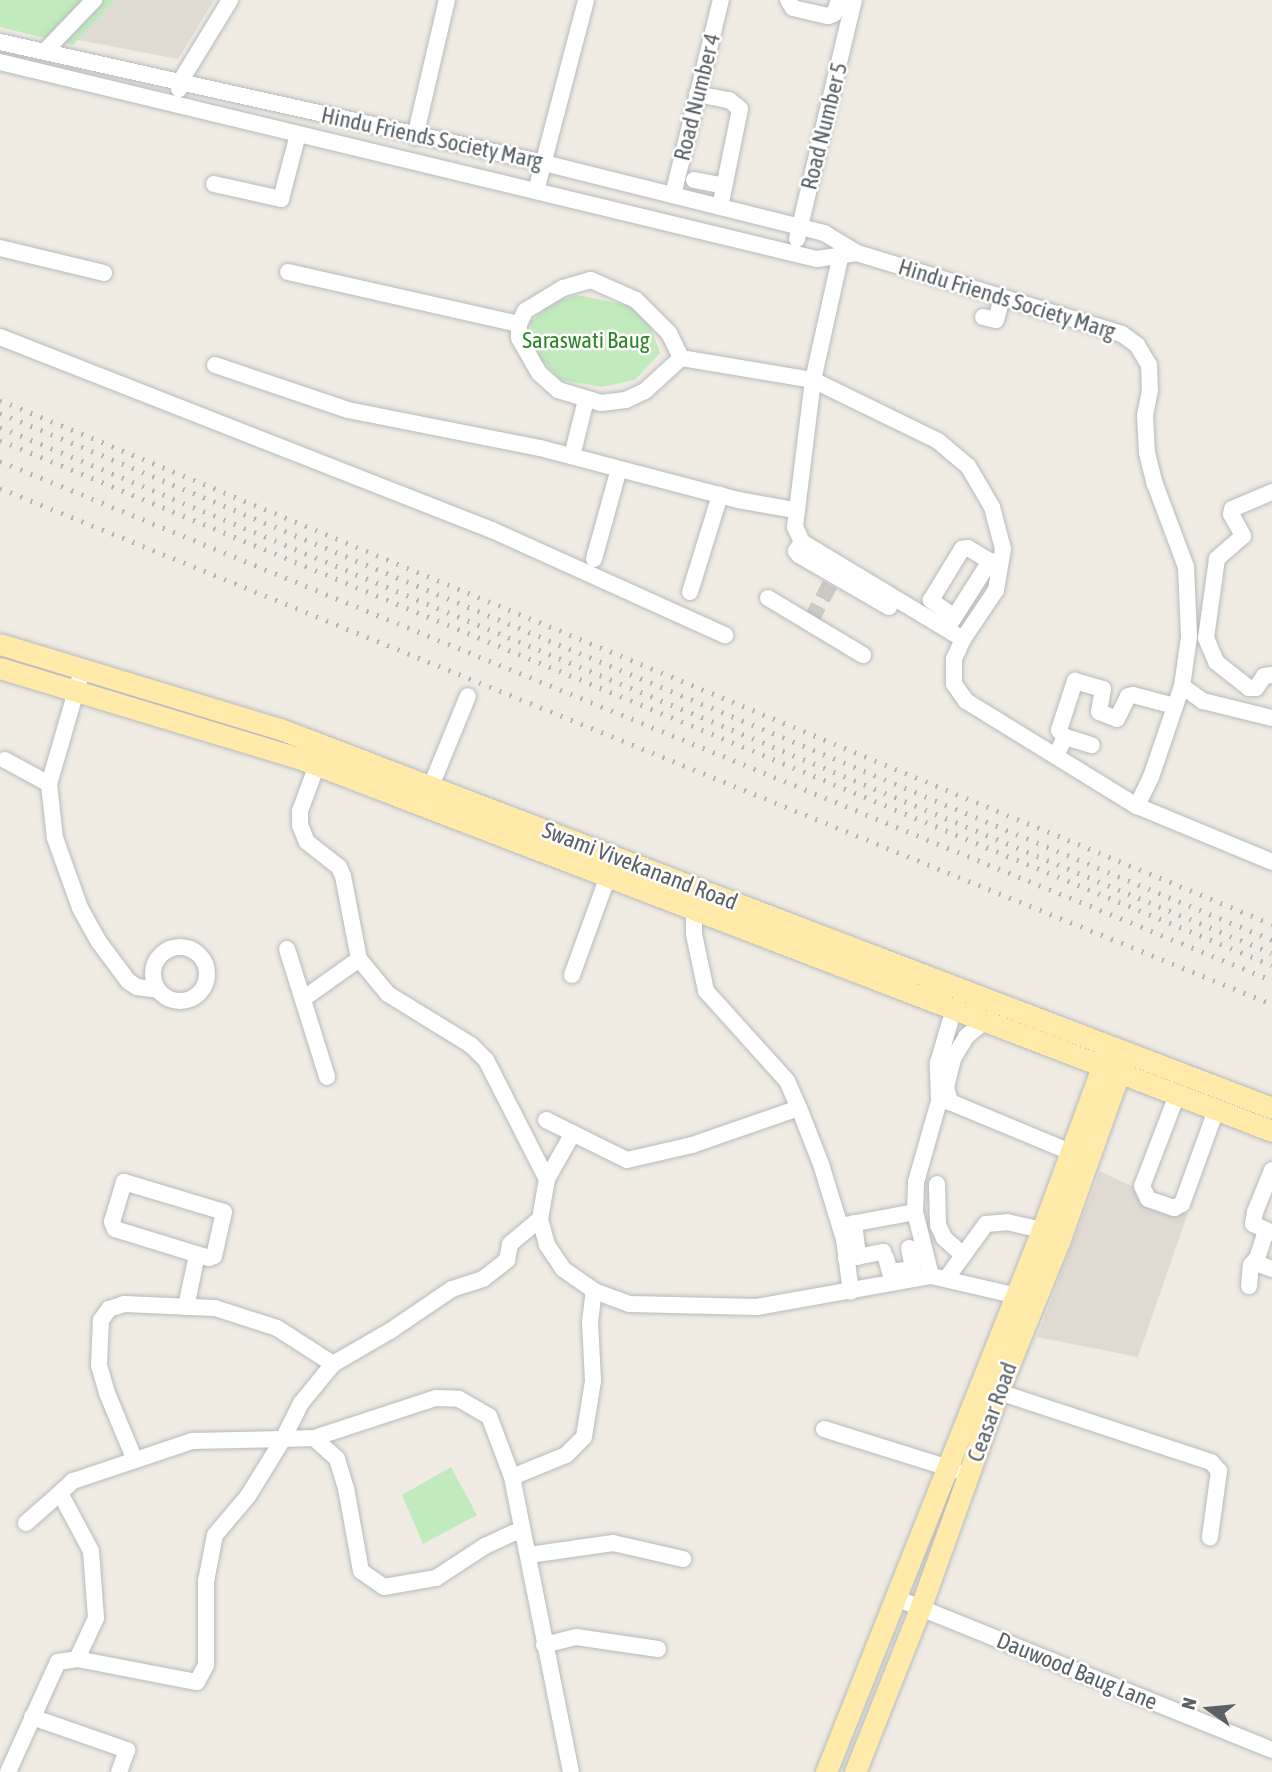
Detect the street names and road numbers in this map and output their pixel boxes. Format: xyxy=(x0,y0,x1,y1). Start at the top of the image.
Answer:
street label: Road Number 4 xyxy=(668,30,726,164)
street label: Road Number 5 xyxy=(795,59,853,193)
street label: Hindu Friends Society Marg xyxy=(319,101,545,175)
street label: Hindu Friends Society Marg xyxy=(895,253,1119,345)
street label: Swami Vivekanand Road xyxy=(539,816,741,916)
street label: Ceasar Road xyxy=(961,1358,1023,1466)
street label: Dauwood Baug Lane xyxy=(993,1626,1161,1716)

